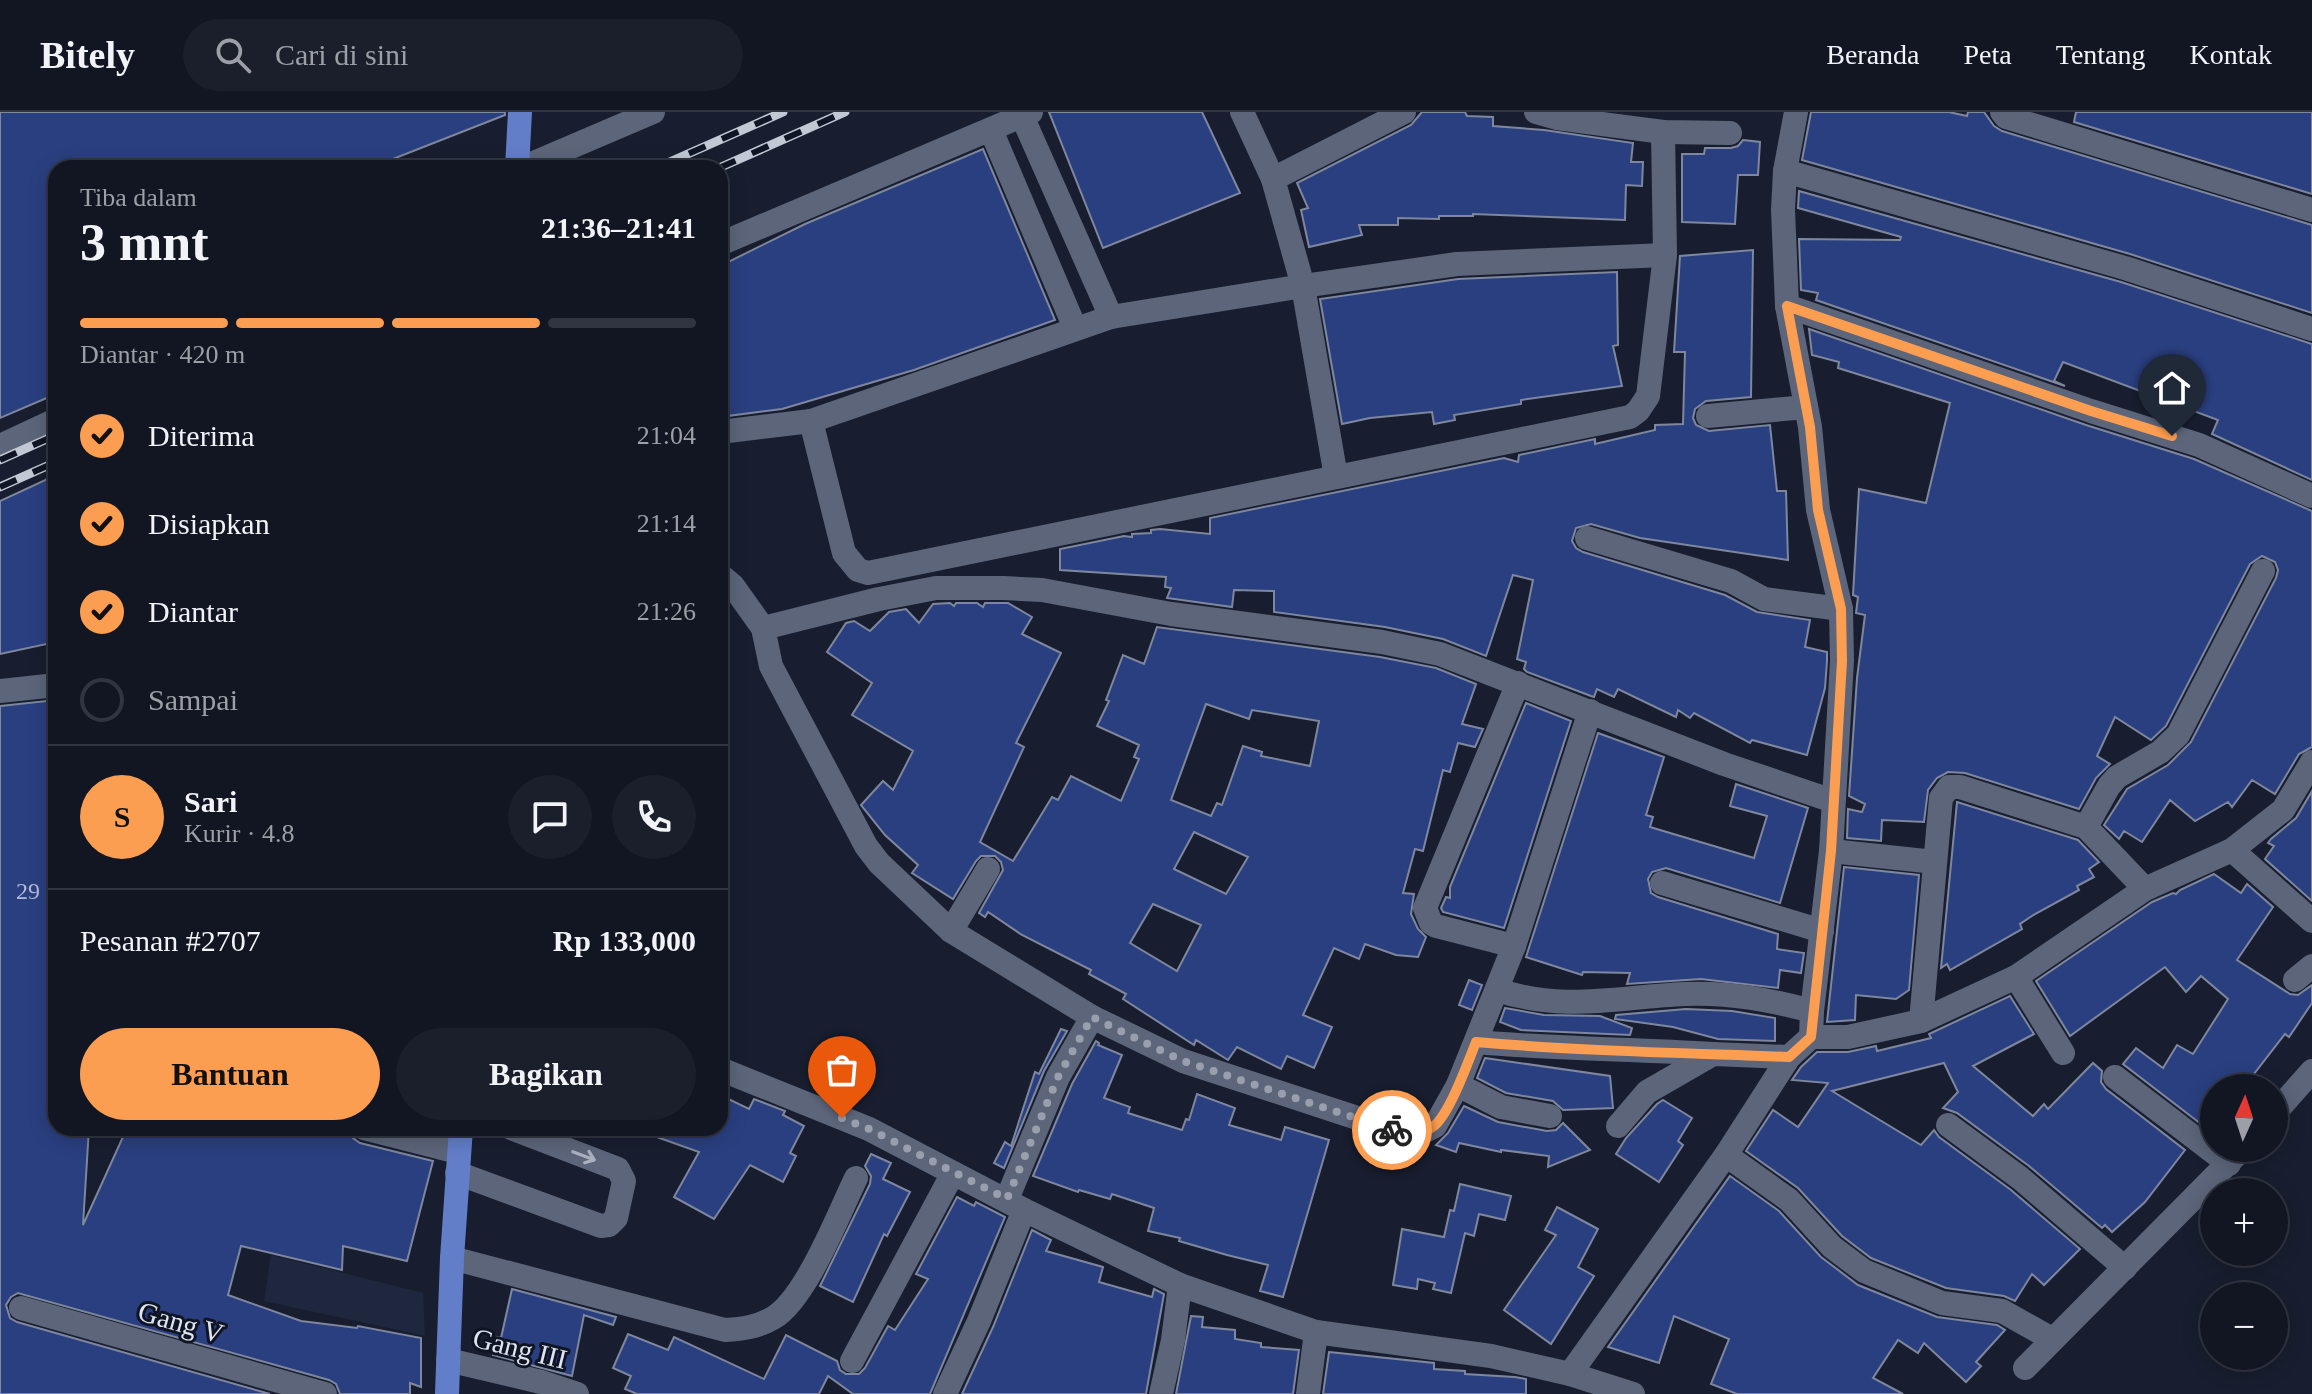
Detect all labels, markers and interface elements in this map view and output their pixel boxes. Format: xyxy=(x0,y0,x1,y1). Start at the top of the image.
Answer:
search box xyxy=(183,19,743,91)
icon: search xyxy=(211,33,255,77)
text: Bitely xyxy=(40,34,135,76)
text: Cari di sini xyxy=(275,38,408,71)
text: Beranda xyxy=(1826,39,1920,70)
text: Peta xyxy=(1964,39,2012,70)
text: Tentang xyxy=(2056,39,2146,70)
text: Kontak xyxy=(2190,39,2272,70)
text: Tiba dalam xyxy=(80,183,197,212)
text: 21:36–21:41 xyxy=(541,211,696,244)
text: 3 mnt xyxy=(80,214,209,271)
text: Diantar · 420 m xyxy=(80,340,245,369)
pin xyxy=(2138,354,2206,436)
icon: home xyxy=(2150,366,2194,410)
icon: check xyxy=(80,414,124,458)
text: Diterima xyxy=(148,419,255,452)
text: 21:04 xyxy=(637,421,696,450)
icon: check xyxy=(80,502,124,546)
text: Disiapkan xyxy=(148,507,270,540)
text: 21:14 xyxy=(637,509,696,538)
icon: check xyxy=(80,590,124,634)
text: Diantar xyxy=(148,595,238,628)
text: 21:26 xyxy=(637,597,696,626)
text: Sampai xyxy=(148,683,238,716)
button: chat xyxy=(508,775,592,859)
button: phone xyxy=(612,775,696,859)
text: Sari xyxy=(184,785,237,818)
text: S xyxy=(114,800,130,833)
text: Kurir · 4.8 xyxy=(184,819,294,848)
house number: 29 xyxy=(16,878,40,904)
text: Pesanan #2707 xyxy=(80,924,261,957)
text: Rp 133,000 xyxy=(553,924,696,957)
button: Bantuan xyxy=(80,1028,380,1120)
button: Bagikan xyxy=(396,1028,696,1120)
pin xyxy=(808,1036,876,1118)
icon: bag xyxy=(820,1048,864,1092)
north arrow xyxy=(2200,1074,2288,1162)
map controls xyxy=(2200,1074,2288,1370)
courier xyxy=(1352,1090,1432,1170)
icon: bike xyxy=(1370,1108,1414,1152)
one-way arrow xyxy=(571,1150,596,1164)
button: + xyxy=(2200,1178,2288,1266)
button: − xyxy=(2200,1282,2288,1370)
street label: Gang V xyxy=(135,1296,227,1349)
street label: Gang III xyxy=(470,1322,570,1375)

